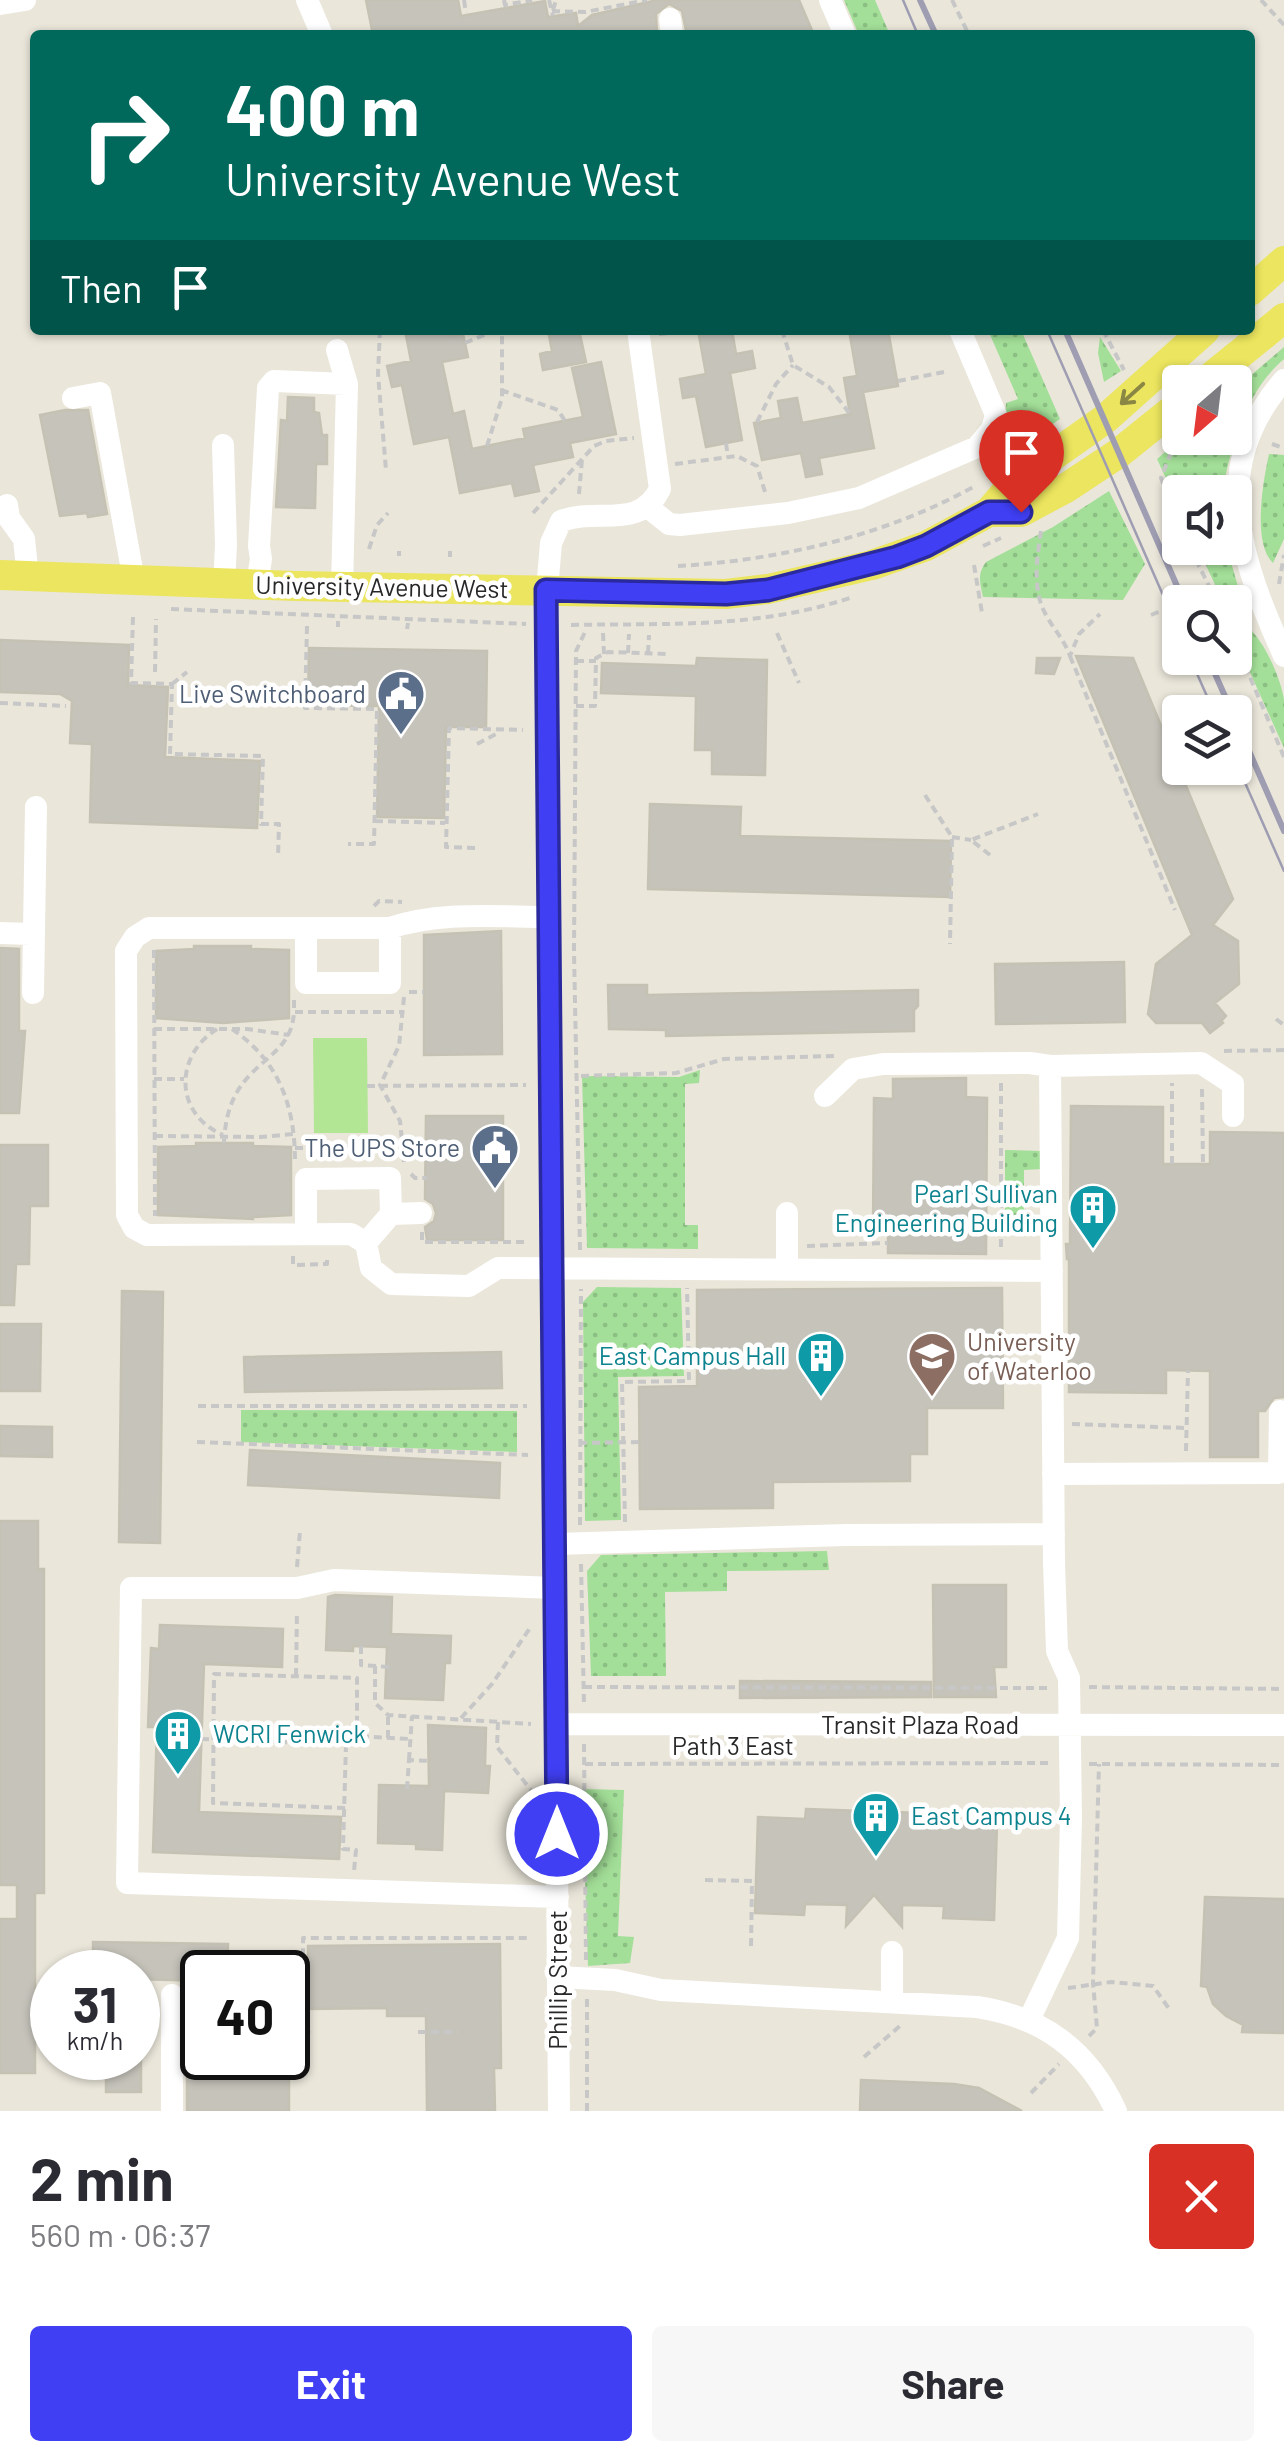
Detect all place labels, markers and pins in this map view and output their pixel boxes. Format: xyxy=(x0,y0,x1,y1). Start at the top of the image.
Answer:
pin xyxy=(979,410,1064,513)
public building icon: Live Switchboard xyxy=(375,668,427,736)
place label: Live Switchboard xyxy=(179,678,366,708)
public building icon: The UPS Store xyxy=(469,1122,521,1190)
place label: The UPS Store xyxy=(304,1132,460,1162)
place label: Pearl Sullivan Engineering Building xyxy=(835,1178,1058,1237)
building icon: Pearl Sullivan Engineering Building xyxy=(1067,1182,1119,1250)
place label: University of Waterloo xyxy=(967,1326,1092,1385)
building icon: East Campus Hall xyxy=(795,1330,847,1398)
school or university icon: University of Waterloo xyxy=(906,1330,958,1398)
place label: East Campus Hall xyxy=(599,1340,786,1370)
building icon: WCRI Fenwick xyxy=(152,1708,204,1776)
place label: WCRI Fenwick xyxy=(213,1718,366,1748)
building icon: East Campus 4 xyxy=(850,1790,902,1858)
place label: East Campus 4 xyxy=(911,1800,1071,1830)

